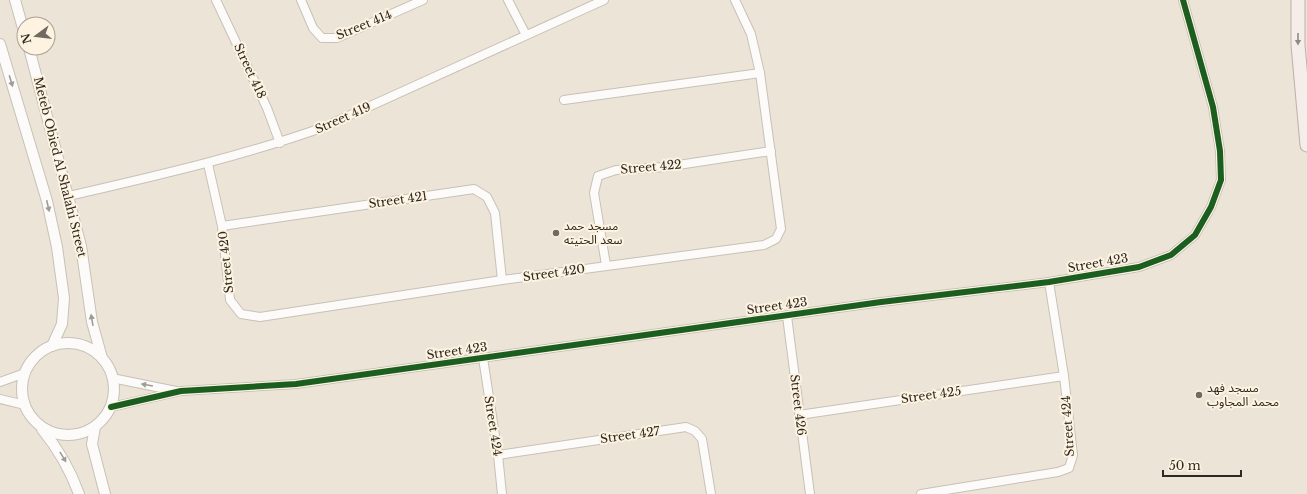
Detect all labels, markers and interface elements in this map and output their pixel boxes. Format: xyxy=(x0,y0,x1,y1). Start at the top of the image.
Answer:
street label: Street 414 xyxy=(334,7,394,43)
north arrow xyxy=(16,16,56,56)
text: N xyxy=(18,31,34,45)
one-way arrow xyxy=(1295,33,1301,46)
street label: Street 418 xyxy=(231,41,270,101)
one-way arrow xyxy=(8,75,14,87)
street label: Meteb Obied Al Shalahi Street xyxy=(31,75,90,259)
street label: Street 419 xyxy=(313,99,373,137)
street label: Street 422 xyxy=(620,156,682,177)
street label: Street 421 xyxy=(368,188,428,211)
one-way arrow xyxy=(45,199,51,212)
place label: مسجد حمد سعد الحتيته xyxy=(564,218,622,247)
marker: مسجد حمد سعد الحتيته xyxy=(551,228,561,238)
street label: Street 420 xyxy=(215,230,236,294)
street label: Street 423 xyxy=(1066,250,1129,275)
street label: Street 420 xyxy=(522,261,586,284)
street label: Street 423 xyxy=(746,294,808,317)
one-way arrow xyxy=(89,314,95,326)
street label: Street 423 xyxy=(426,339,488,362)
street label: Street 426 xyxy=(787,373,810,437)
place label: مسجد فهد محمد المجاوب xyxy=(1207,380,1279,409)
one-way arrow xyxy=(141,382,153,388)
street label: Street 425 xyxy=(900,383,962,406)
marker: مسجد فهد محمد المجاوب xyxy=(1194,390,1204,400)
street label: Street 424 xyxy=(481,395,506,457)
street label: Street 424 xyxy=(1058,395,1077,457)
street label: Street 427 xyxy=(599,423,662,446)
one-way arrow xyxy=(59,451,66,463)
scale bar xyxy=(1163,452,1241,478)
text: 50 m xyxy=(1169,458,1201,473)

